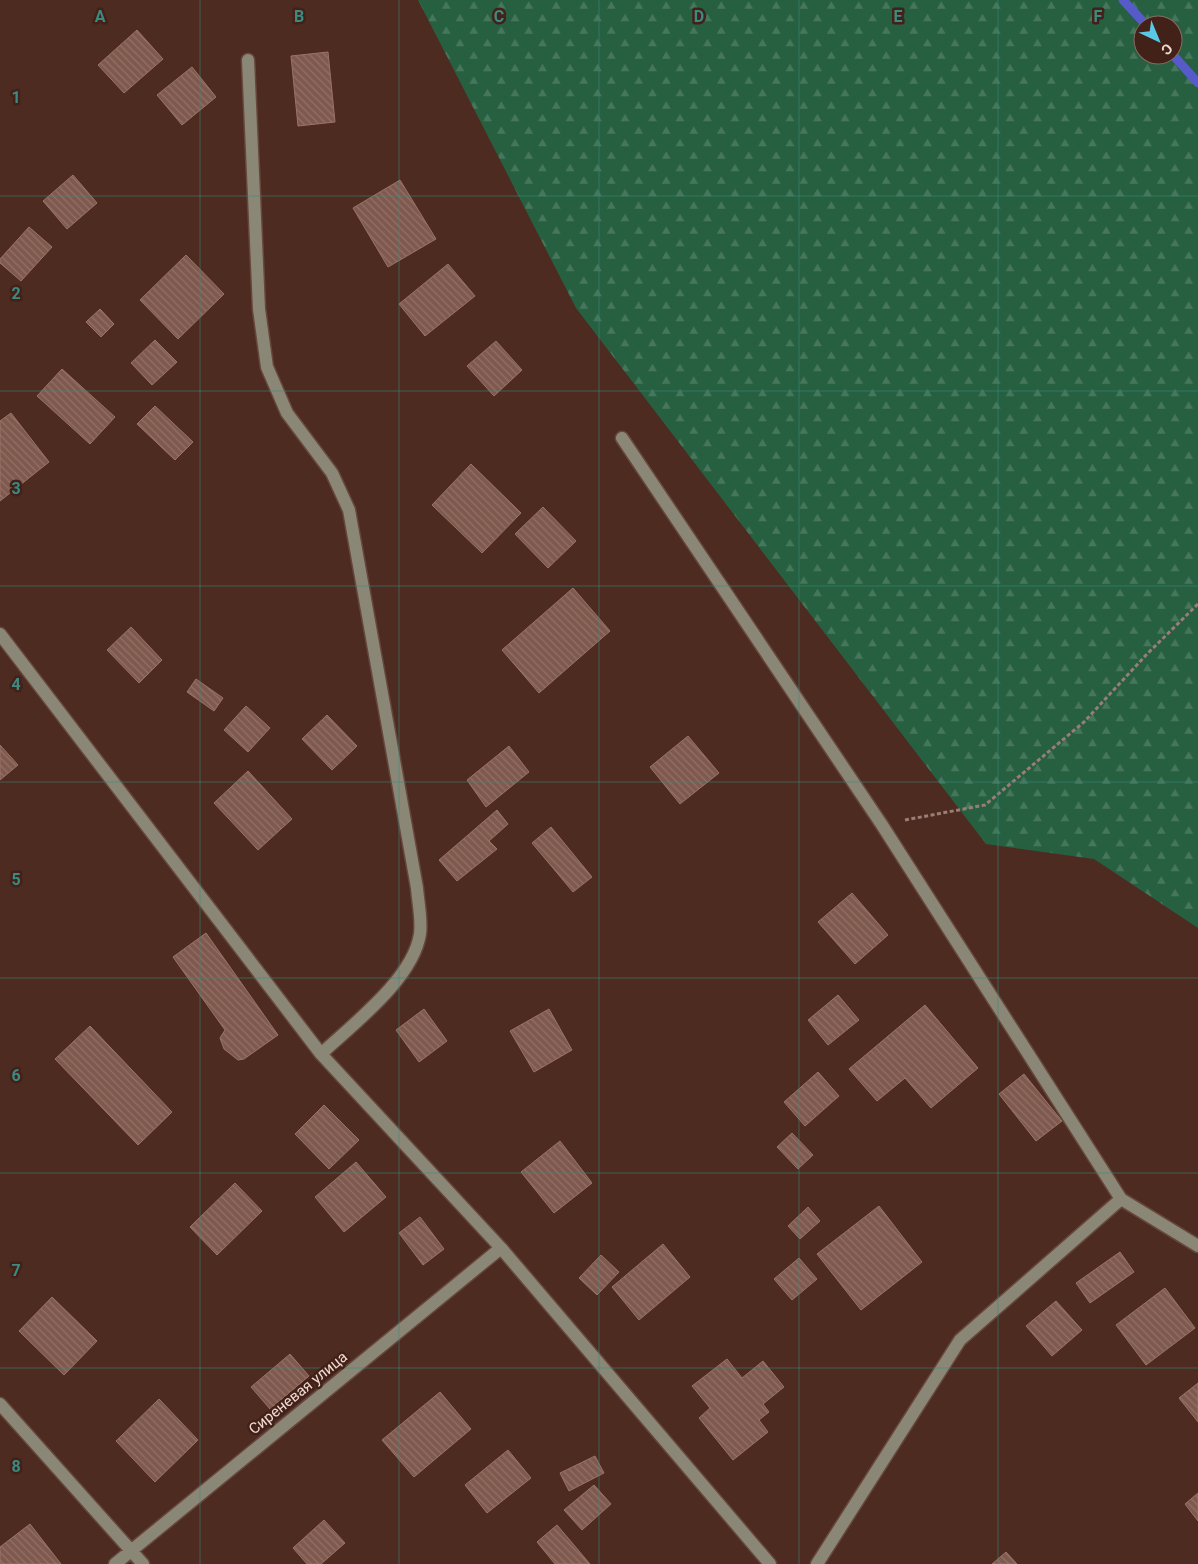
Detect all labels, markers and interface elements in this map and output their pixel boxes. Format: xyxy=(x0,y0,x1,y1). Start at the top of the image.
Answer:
text: A xyxy=(95,7,106,26)
text: B xyxy=(294,7,304,26)
text: C xyxy=(494,7,504,26)
text: D xyxy=(694,7,704,26)
text: E xyxy=(894,7,903,26)
text: F xyxy=(1094,7,1103,26)
north arrow xyxy=(1133,15,1183,65)
text: С xyxy=(1158,40,1176,58)
text: 1 xyxy=(11,88,21,107)
text: 2 xyxy=(11,284,21,303)
text: 3 xyxy=(11,479,21,498)
text: 4 xyxy=(11,675,21,694)
text: 5 xyxy=(11,870,21,889)
text: 6 xyxy=(11,1066,21,1085)
text: 7 xyxy=(11,1261,21,1280)
street label: Сиреневая улица xyxy=(245,1348,351,1438)
text: 8 xyxy=(11,1457,21,1476)

